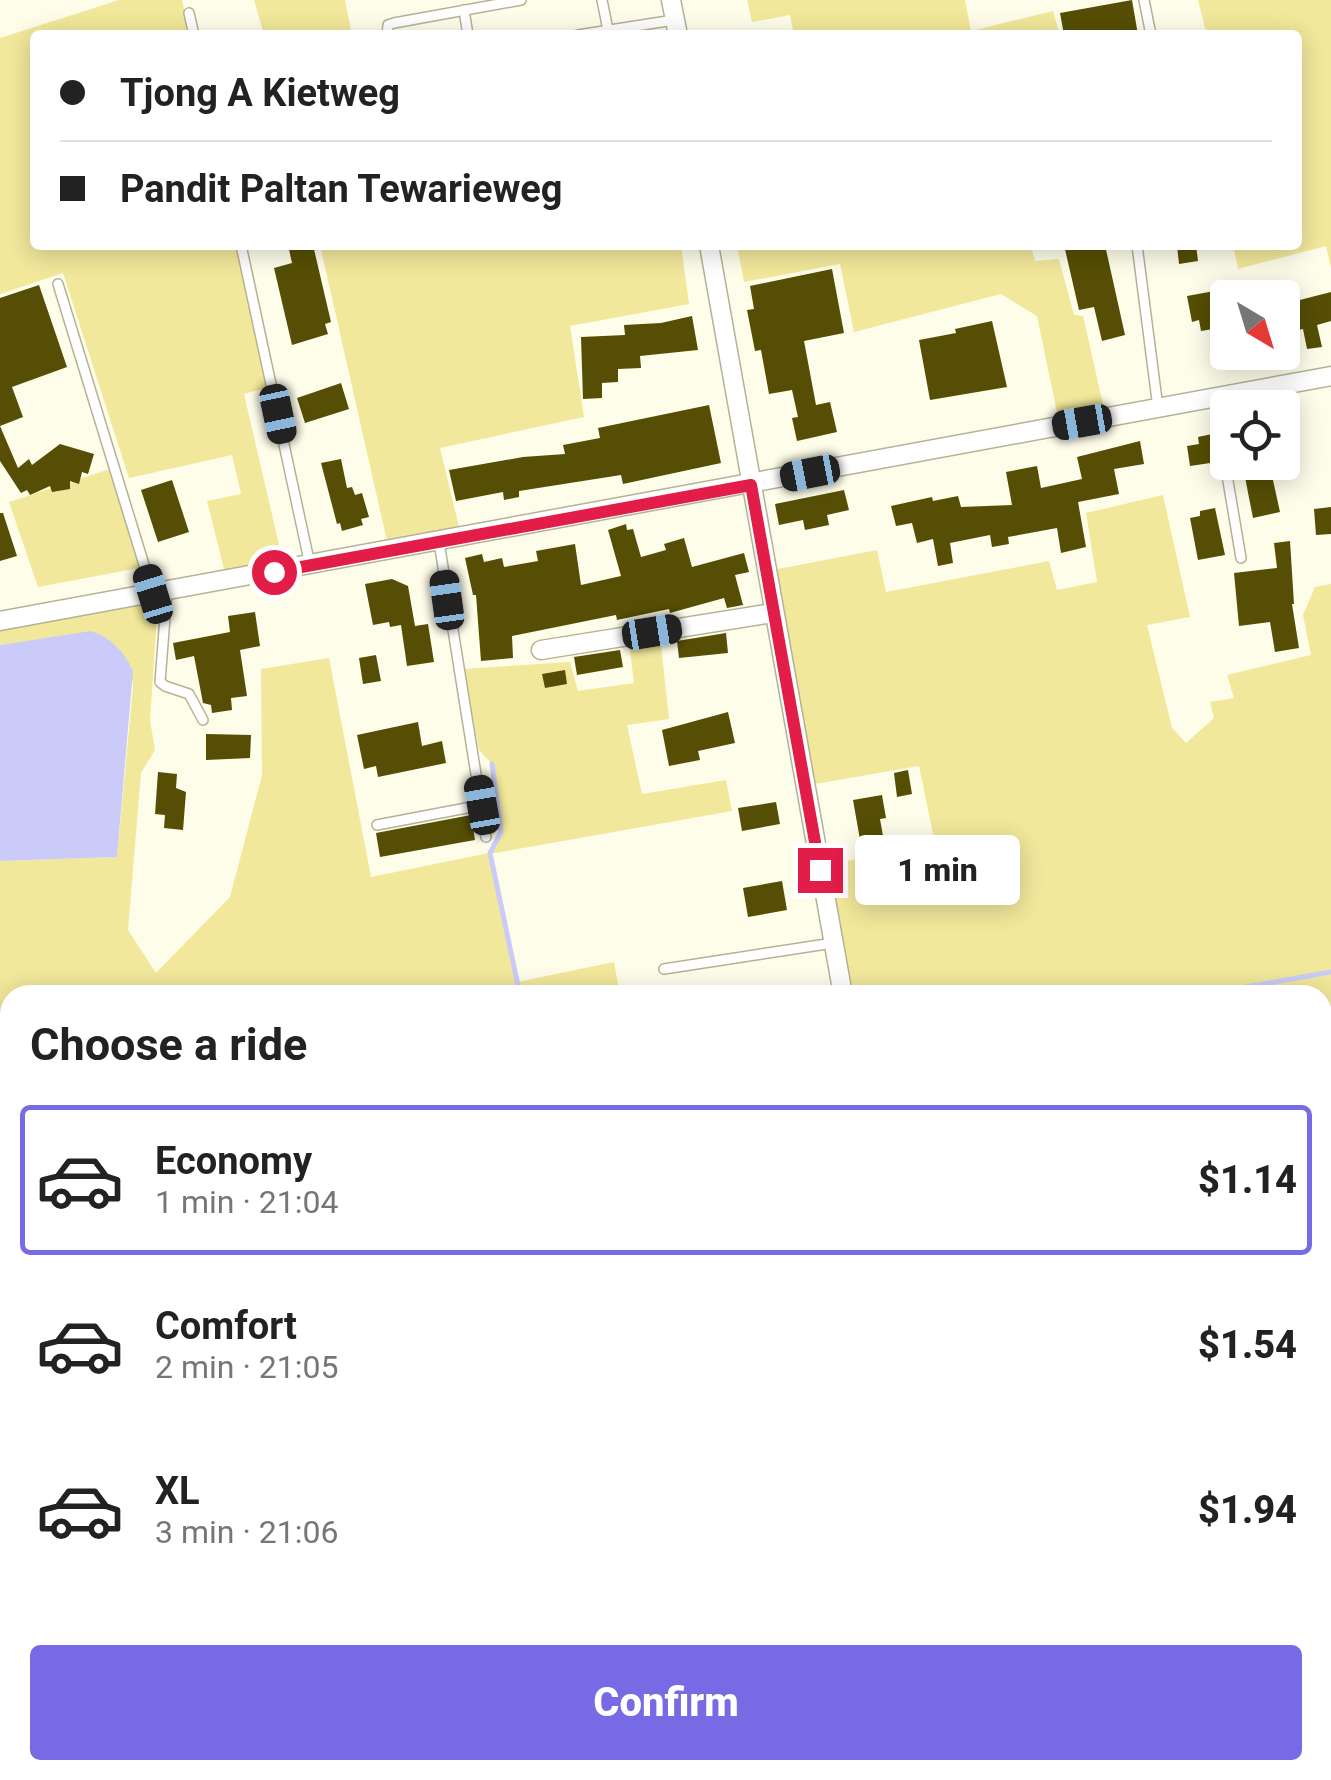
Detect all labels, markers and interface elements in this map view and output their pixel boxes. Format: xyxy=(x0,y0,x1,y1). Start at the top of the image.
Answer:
text: Tjong A Kietweg xyxy=(120,71,400,115)
text: Pandit Paltan Tewarieweg xyxy=(120,167,563,211)
north arrow xyxy=(1210,280,1300,370)
map controls xyxy=(1210,280,1300,480)
car xyxy=(257,382,299,446)
button: locate xyxy=(1210,390,1300,480)
car xyxy=(1050,402,1114,442)
car xyxy=(778,453,842,493)
route start xyxy=(252,550,297,595)
car xyxy=(130,561,176,627)
car xyxy=(428,568,466,632)
car xyxy=(620,612,684,652)
car xyxy=(462,773,502,837)
callout: 1 min xyxy=(855,835,1020,905)
route end xyxy=(798,848,843,893)
text: 1 min xyxy=(897,851,978,889)
text: Choose a ride xyxy=(30,1018,307,1071)
icon: car xyxy=(35,1135,125,1225)
text: Economy xyxy=(155,1139,312,1183)
text: $1.14 xyxy=(1198,1158,1297,1202)
text: 1 min · 21:04 xyxy=(155,1183,338,1221)
icon: car xyxy=(35,1300,125,1390)
text: Comfort xyxy=(155,1304,297,1348)
text: $1.54 xyxy=(1198,1323,1297,1367)
text: 2 min · 21:05 xyxy=(155,1348,338,1386)
icon: car xyxy=(35,1465,125,1555)
text: XL xyxy=(155,1469,200,1513)
text: $1.94 xyxy=(1198,1488,1297,1532)
text: 3 min · 21:06 xyxy=(155,1513,338,1551)
button: Confirm xyxy=(30,1645,1302,1760)

